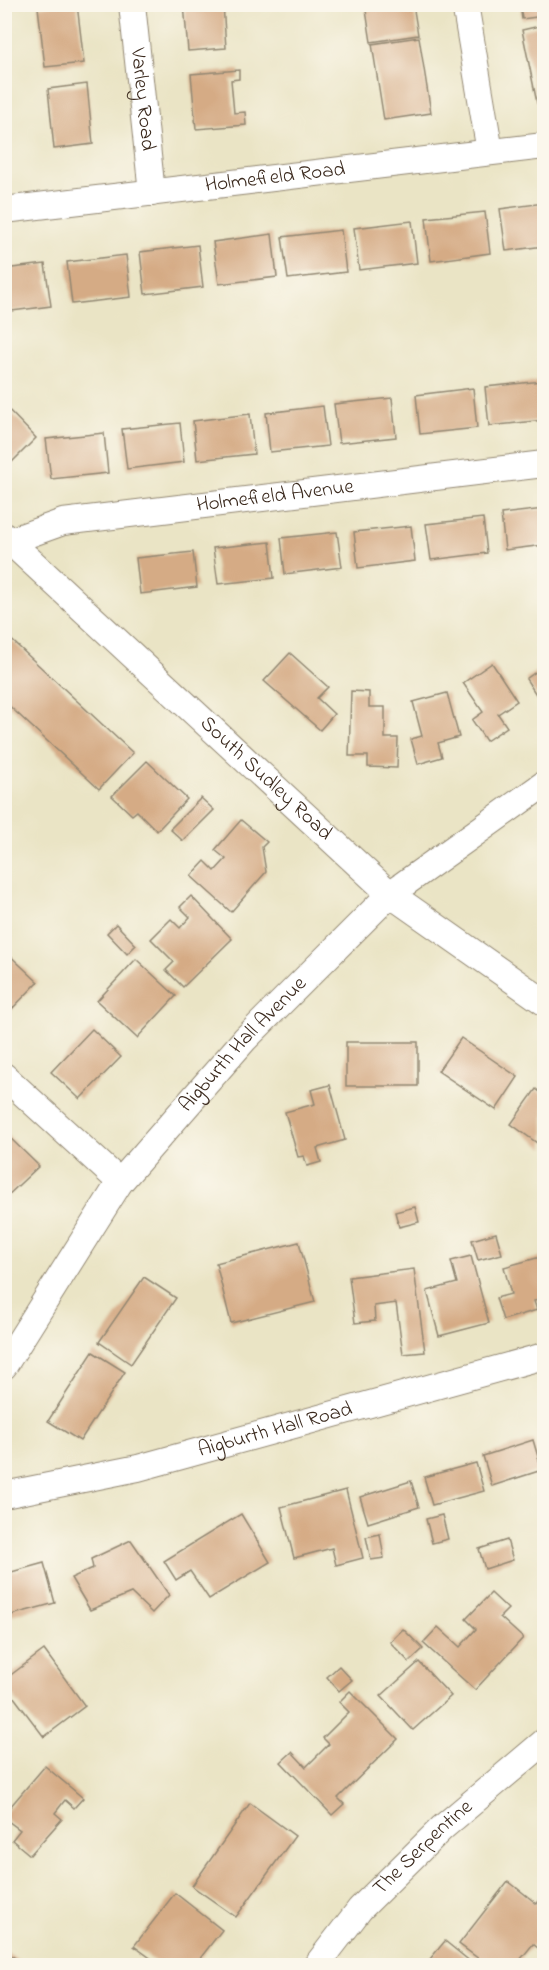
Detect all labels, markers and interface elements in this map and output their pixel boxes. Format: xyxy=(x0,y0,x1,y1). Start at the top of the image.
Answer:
street label: Varley Road xyxy=(122,46,162,153)
street label: Holmefield Road xyxy=(203,155,347,201)
street label: Holmefield Avenue xyxy=(195,472,356,521)
street label: South Sudley Road xyxy=(193,709,339,848)
street label: Aigburth Hall Avenue xyxy=(172,970,314,1119)
street label: Aigburth Hall Road xyxy=(195,1395,356,1466)
street label: The Serpentine xyxy=(367,1792,480,1903)

